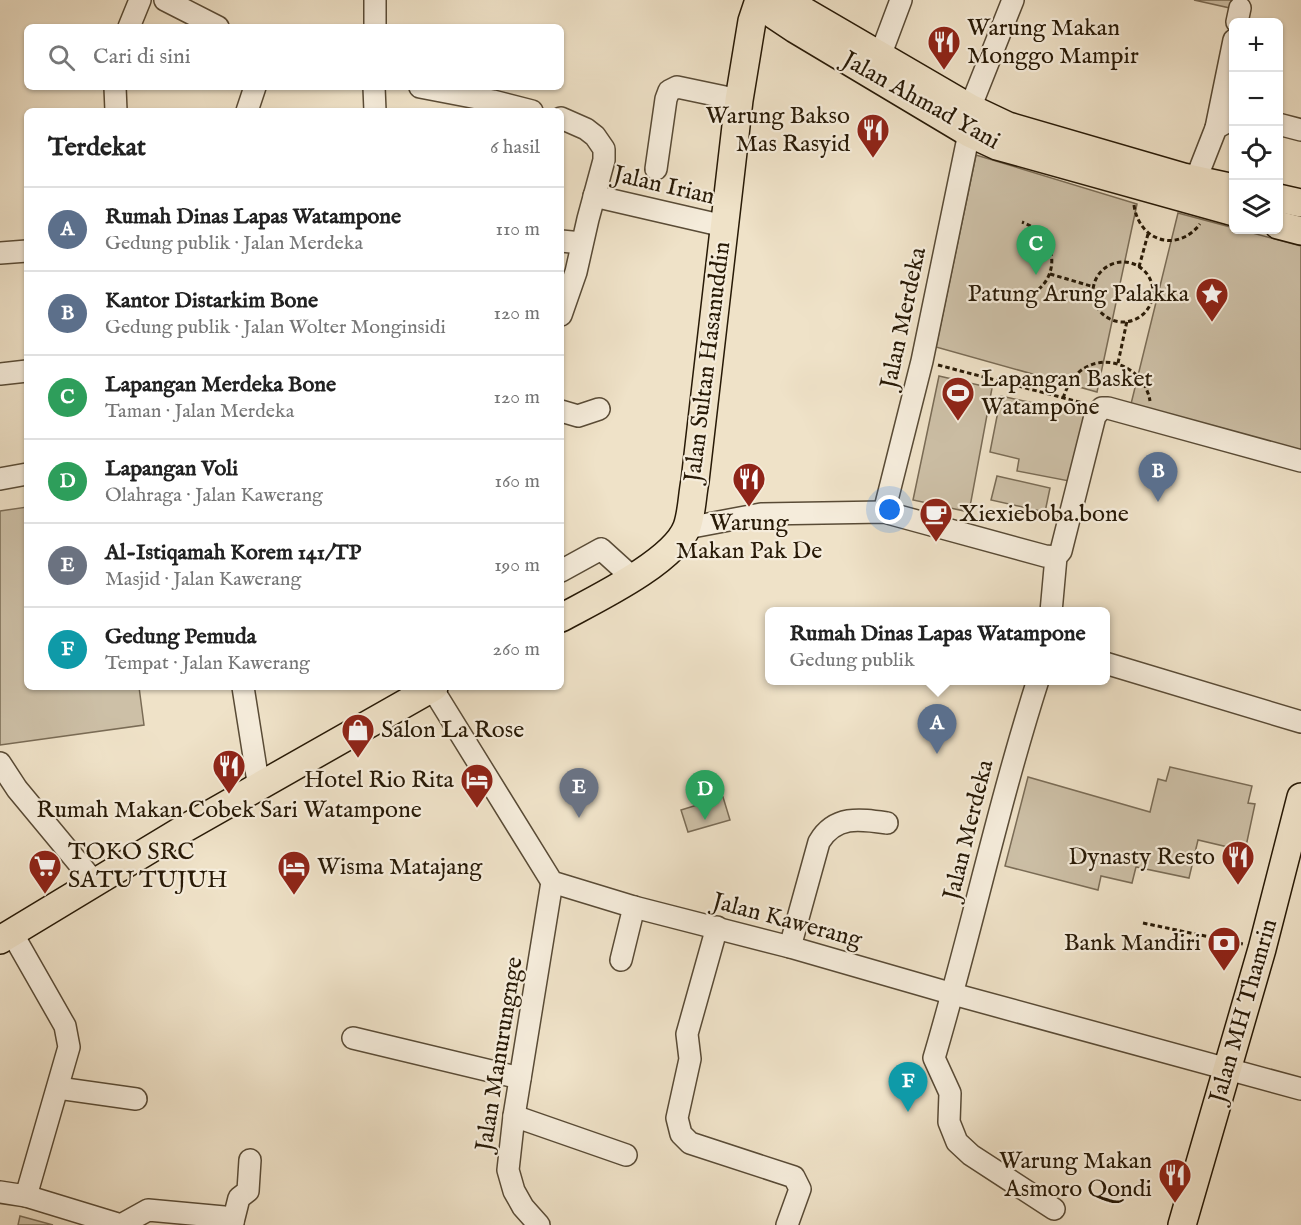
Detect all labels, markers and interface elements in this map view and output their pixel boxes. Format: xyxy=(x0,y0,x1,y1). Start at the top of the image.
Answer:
place label: Warung Makan Monggo Mampir xyxy=(967,13,1139,72)
map controls xyxy=(1229,18,1283,234)
button: + xyxy=(1229,18,1283,72)
search box xyxy=(24,24,564,90)
restaurant icon: Warung Makan Monggo Mampir xyxy=(926,24,962,71)
icon: search xyxy=(45,41,78,74)
text: Cari di sini xyxy=(93,43,191,71)
street label: Jalan Ahmad Yani xyxy=(834,43,1005,157)
button: − xyxy=(1229,72,1283,126)
place label: Warung Bakso Mas Rasyid xyxy=(705,101,850,160)
restaurant icon: Warung Bakso Mas Rasyid xyxy=(855,112,891,159)
button: locate xyxy=(1229,126,1283,180)
text: Terdekat xyxy=(48,131,146,164)
text: 6 hasil xyxy=(490,135,540,160)
street label: Jalan Irian xyxy=(607,159,718,213)
button: layers xyxy=(1229,180,1283,234)
text: Rumah Dinas Lapas Watampone xyxy=(105,203,401,231)
text: A xyxy=(61,217,74,242)
text: 110 m xyxy=(496,217,540,242)
pin: C xyxy=(1016,226,1056,275)
text: Gedung publik · Jalan Merdeka xyxy=(105,231,363,256)
street label: Jalan Sultan Hasanuddin xyxy=(677,240,738,487)
street label: Jalan Merdeka xyxy=(873,244,934,394)
place icon: Patung Arung Palakka xyxy=(1194,276,1230,323)
place label: Patung Arung Palakka xyxy=(968,279,1190,310)
text: Kantor Distarkim Bone xyxy=(105,287,318,315)
text: B xyxy=(61,301,74,326)
text: 120 m xyxy=(494,301,540,326)
text: Gedung publik · Jalan Wolter Monginsidi xyxy=(105,315,446,340)
place label: Lapangan Basket Watampone xyxy=(981,364,1153,423)
text: Lapangan Merdeka Bone xyxy=(105,371,336,399)
sports icon: Lapangan Basket Watampone xyxy=(940,375,976,422)
text: C xyxy=(60,385,75,410)
text: 120 m xyxy=(494,385,540,410)
text: Taman · Jalan Merdeka xyxy=(105,399,294,424)
pin: B xyxy=(1138,452,1178,502)
text: Lapangan Voli xyxy=(105,455,238,483)
restaurant icon: Warung Makan Pak De xyxy=(731,461,767,508)
text: D xyxy=(59,469,76,494)
text: 160 m xyxy=(494,469,540,494)
text: Olahraga · Jalan Kawerang xyxy=(105,483,323,508)
your location xyxy=(875,495,904,524)
cafe icon: Xiexieboba.bone xyxy=(918,496,954,543)
place label: Xiexieboba.bone xyxy=(959,499,1129,530)
place label: Warung Makan Pak De xyxy=(676,508,822,567)
text: Al-Istiqamah Korem 141/TP xyxy=(105,539,361,567)
text: E xyxy=(61,553,74,578)
text: 190 m xyxy=(494,553,540,578)
text: Masjid · Jalan Kawerang xyxy=(105,567,301,592)
popup xyxy=(765,607,1110,685)
text: Rumah Dinas Lapas Watampone xyxy=(789,620,1086,648)
text: Gedung Pemuda xyxy=(105,623,256,651)
text: F xyxy=(61,637,74,662)
text: 260 m xyxy=(493,637,540,662)
text: Gedung publik xyxy=(789,648,915,673)
text: Tempat · Jalan Kawerang xyxy=(105,651,310,676)
pin: A xyxy=(918,704,956,754)
shop icon: Salon La Rose xyxy=(340,712,376,759)
place label: Salon La Rose xyxy=(381,715,524,746)
restaurant icon: Rumah Makan Cobek Sari Watampone xyxy=(211,748,247,795)
street label: Jalan Merdeka xyxy=(936,756,1002,906)
hotel icon: Hotel Rio Rita xyxy=(459,762,495,809)
place label: Hotel Rio Rita xyxy=(304,765,455,796)
pin: E xyxy=(560,768,598,818)
pin: D xyxy=(686,770,724,820)
place label: Rumah Makan Cobek Sari Watampone xyxy=(36,795,422,826)
place label: TOKO SRC SATU TUJUH xyxy=(68,837,228,896)
restaurant icon: Dynasty Resto xyxy=(1220,839,1256,886)
place label: Dynasty Resto xyxy=(1068,842,1215,873)
supermarket icon: TOKO SRC SATU TUJUH xyxy=(27,848,63,895)
hotel icon: Wisma Matajang xyxy=(276,849,312,896)
place label: Wisma Matajang xyxy=(317,852,483,883)
street label: Jalan Kawerang xyxy=(706,885,866,956)
street label: Jalan MH Thamrin xyxy=(1202,915,1285,1110)
bank icon: Bank Mandiri xyxy=(1206,925,1242,972)
place label: Bank Mandiri xyxy=(1064,928,1201,959)
street label: Jalan Manurungnge xyxy=(469,955,531,1156)
pin: F xyxy=(888,1062,928,1112)
place label: Warung Makan Asmoro Qondi xyxy=(999,1146,1152,1205)
restaurant icon: Warung Makan Asmoro Qondi xyxy=(1157,1157,1193,1204)

